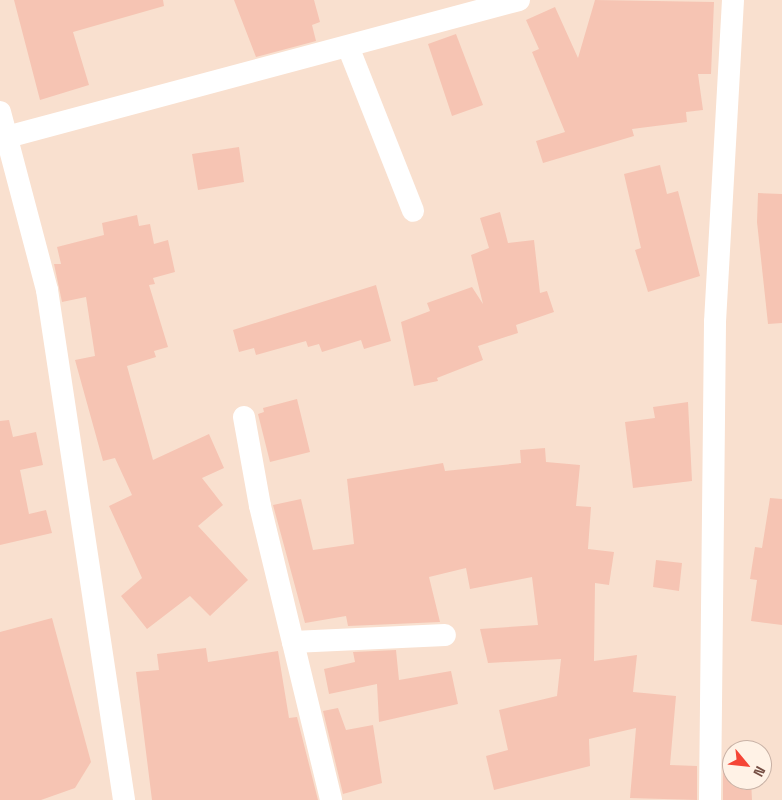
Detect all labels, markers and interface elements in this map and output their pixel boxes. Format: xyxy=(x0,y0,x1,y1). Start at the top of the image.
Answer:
north arrow xyxy=(722,740,772,790)
text: N xyxy=(749,763,770,780)

